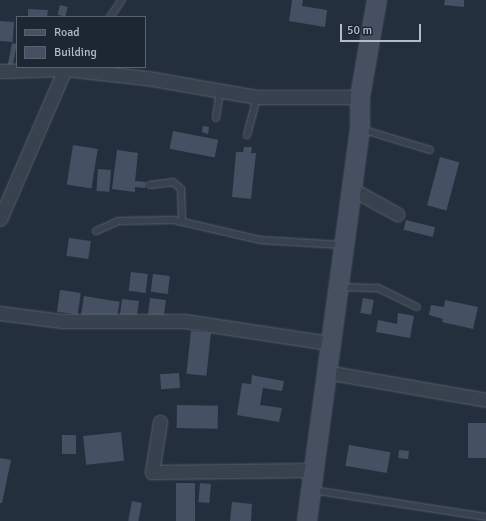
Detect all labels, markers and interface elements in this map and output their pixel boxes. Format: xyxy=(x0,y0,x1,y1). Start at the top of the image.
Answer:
legend xyxy=(16,16,146,68)
scale bar xyxy=(342,16,423,42)
text: 50 m xyxy=(347,23,372,38)
text: Road xyxy=(54,25,80,40)
text: Building xyxy=(54,45,97,60)

